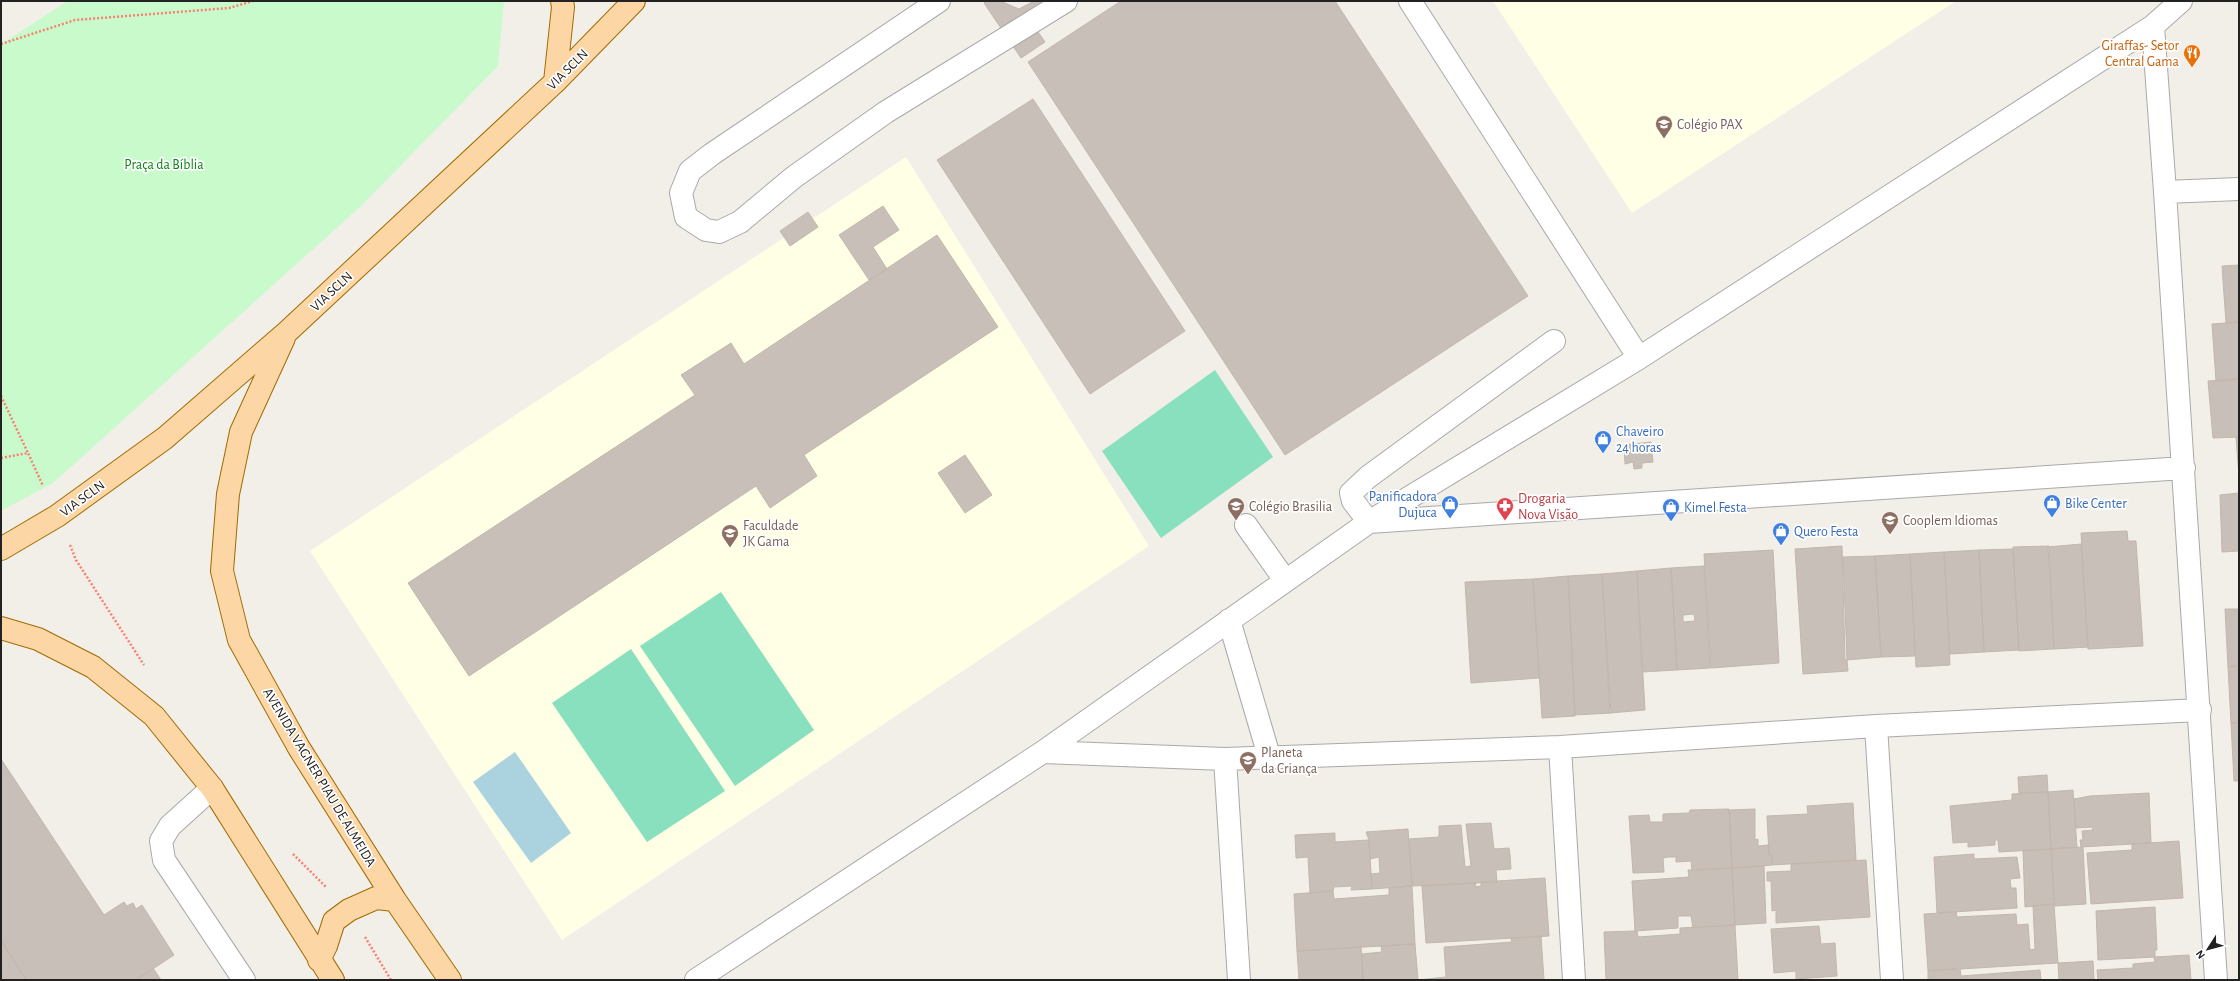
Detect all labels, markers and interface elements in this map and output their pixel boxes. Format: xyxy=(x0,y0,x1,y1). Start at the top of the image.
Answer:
place label: Giraffas- Setor Central Gama xyxy=(2102,39,2180,69)
restaurant icon: Giraffas- Setor Central Gama xyxy=(2182,43,2202,68)
street label: VIA SCLN xyxy=(545,47,591,93)
school or university icon: Colégio PAX xyxy=(1654,114,1674,139)
place label: Colégio PAX xyxy=(1677,118,1743,132)
park label: Praça da Bíblia xyxy=(124,158,204,172)
street label: VIA SCLN xyxy=(308,269,355,314)
place label: Chaveiro 24 horas xyxy=(1616,425,1664,455)
shop icon: Chaveiro 24 horas xyxy=(1593,429,1613,454)
street label: VIA SCLN xyxy=(58,478,107,520)
place label: Panificadora Dujuca xyxy=(1369,490,1438,520)
place label: Drogaria Nova Visão xyxy=(1518,492,1578,522)
shop icon: Bike Center xyxy=(2042,493,2062,518)
shop icon: Panificadora Dujuca xyxy=(1440,494,1460,519)
school or university icon: Colégio Brasilia xyxy=(1226,496,1246,521)
pharmacy icon: Drogaria Nova Visão xyxy=(1495,496,1515,521)
shop icon: Kimel Festa xyxy=(1661,497,1681,522)
place label: Bike Center xyxy=(2065,497,2127,511)
place label: Colégio Brasilia xyxy=(1249,500,1333,514)
place label: Kimel Festa xyxy=(1684,501,1747,515)
school or university icon: Cooplem Idiomas xyxy=(1880,510,1900,535)
place label: Cooplem Idiomas xyxy=(1903,514,1998,528)
place label: Faculdade JK Gama xyxy=(743,519,799,549)
shop icon: Quero Festa xyxy=(1771,521,1791,546)
school or university icon: Faculdade JK Gama xyxy=(720,523,740,548)
place label: Quero Festa xyxy=(1794,525,1859,539)
street label: AVENIDA VAGNER PIAU DE ALMEIDA xyxy=(260,686,378,869)
place label: Planeta da Criança xyxy=(1261,746,1318,776)
school or university icon: Planeta da Criança xyxy=(1238,750,1258,775)
north arrow xyxy=(2188,929,2228,969)
text: N xyxy=(2194,948,2207,961)

